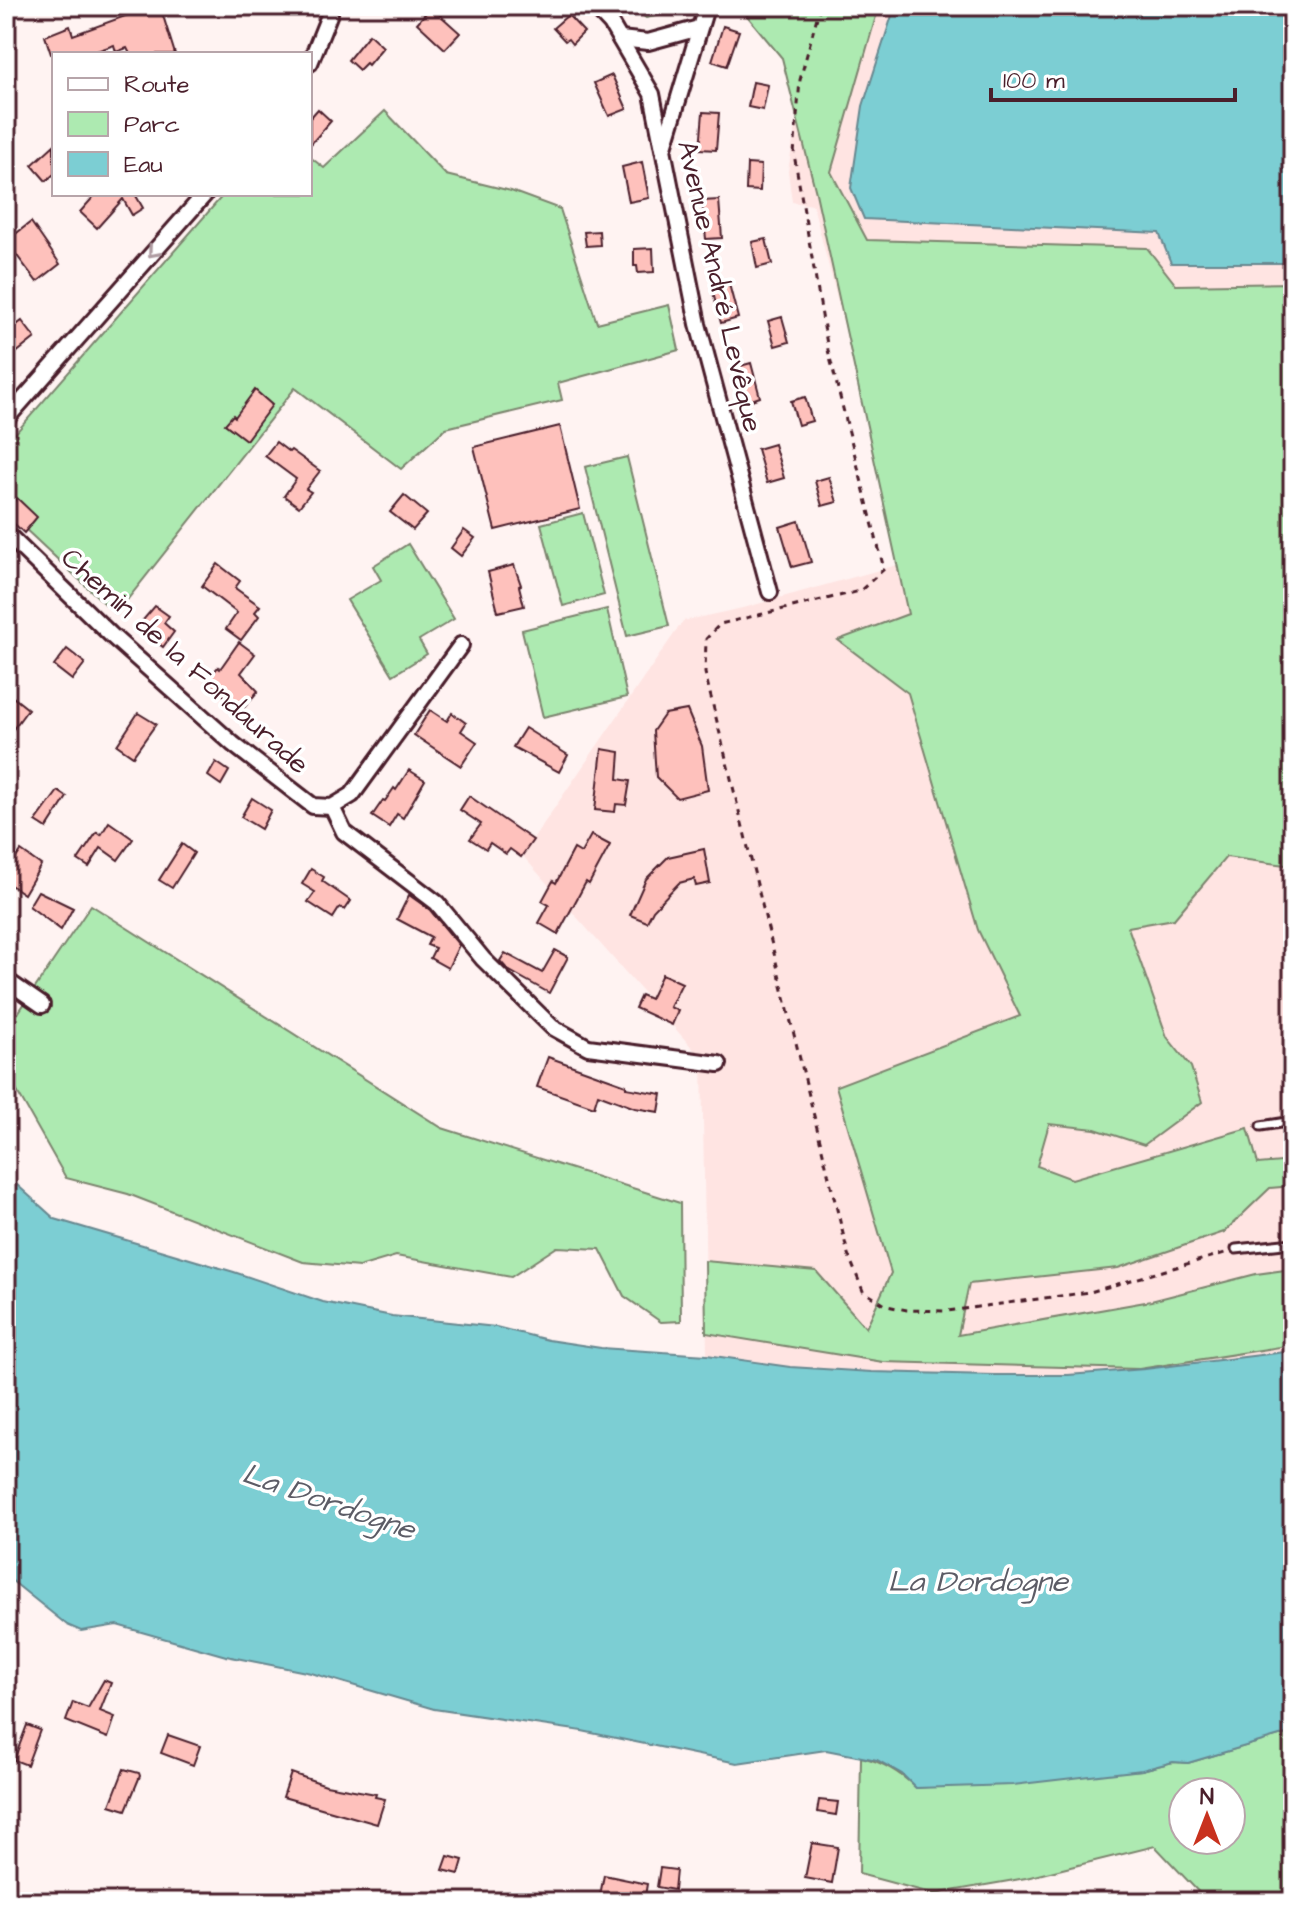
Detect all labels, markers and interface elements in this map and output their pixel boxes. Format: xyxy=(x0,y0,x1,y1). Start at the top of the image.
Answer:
legend xyxy=(52,52,312,196)
scale bar xyxy=(991,52,1235,102)
text: 100 m xyxy=(1003,64,1065,98)
text: Route xyxy=(124,68,190,102)
text: Parc xyxy=(124,108,180,142)
street label: Avenue André Levêque xyxy=(667,137,772,436)
text: Eau xyxy=(124,148,163,182)
one-way arrow xyxy=(148,243,163,257)
street label: Chemin de la Fondaurade xyxy=(52,539,318,783)
water label: La Dordogne xyxy=(236,1453,422,1553)
water label: La Dordogne xyxy=(888,1561,1070,1604)
north arrow xyxy=(1167,1776,1247,1856)
text: N xyxy=(1200,1782,1214,1813)

